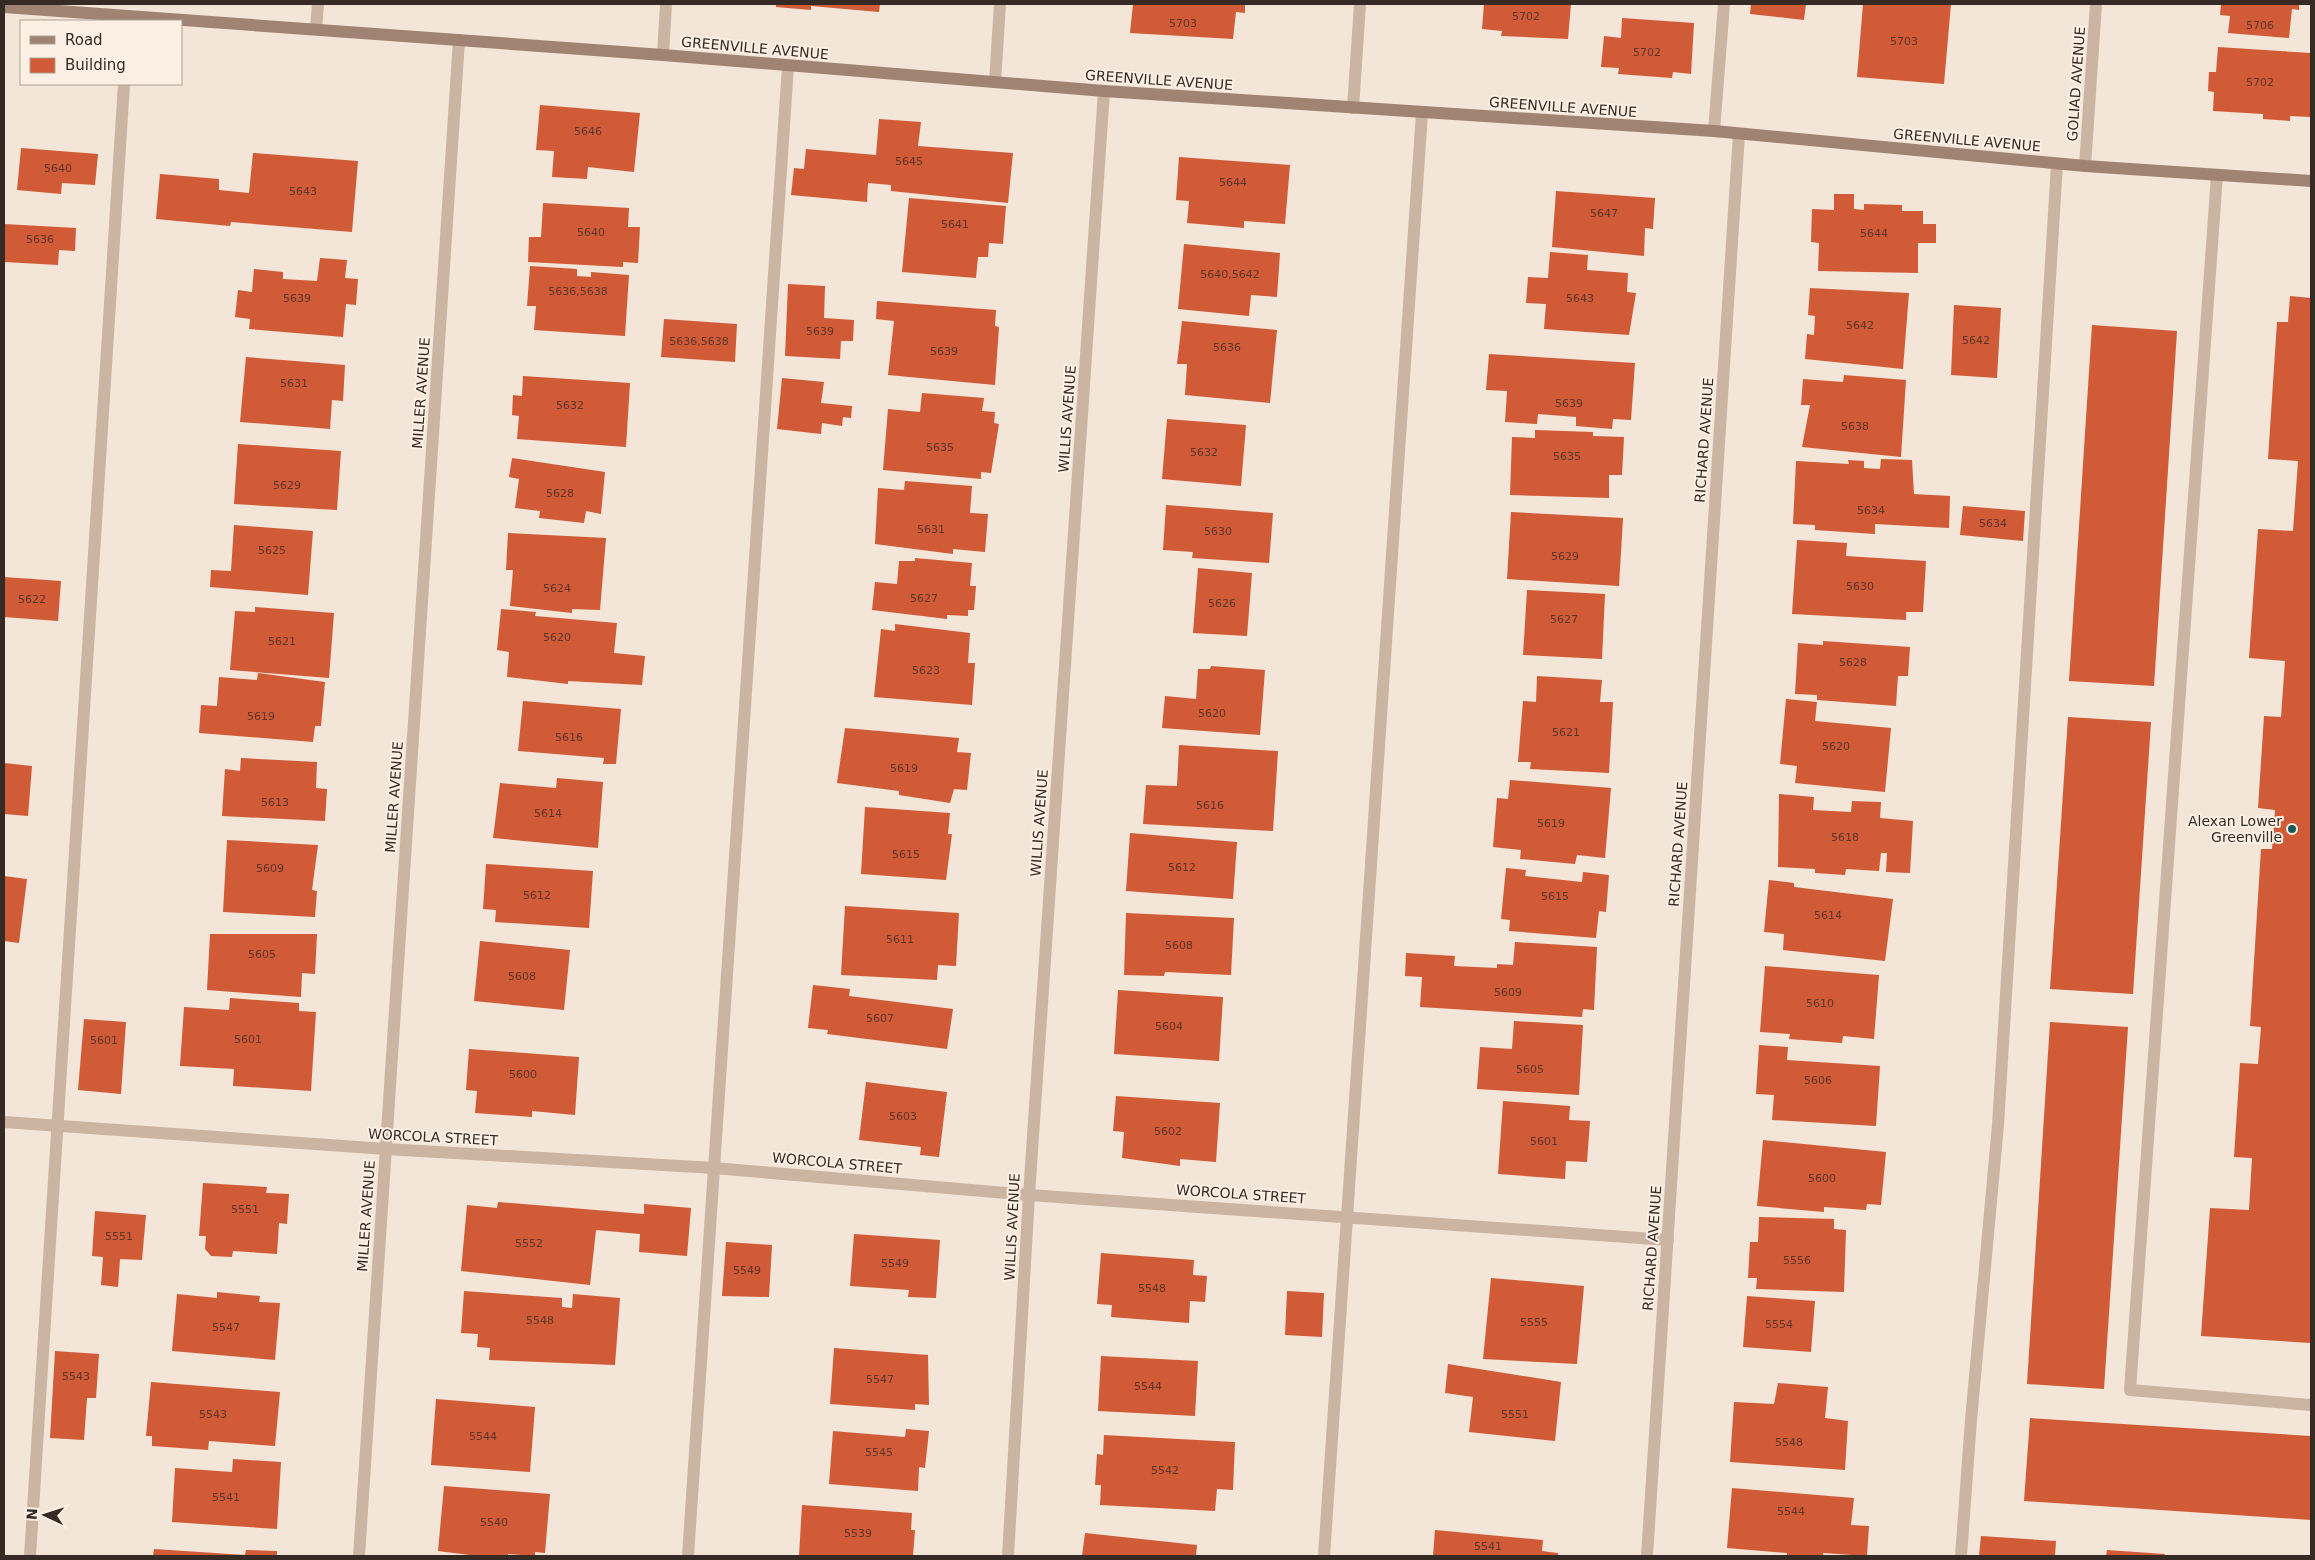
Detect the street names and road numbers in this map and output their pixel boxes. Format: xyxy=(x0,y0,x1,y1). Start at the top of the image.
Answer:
street label: GOLIAD AVENUE xyxy=(2064,26,2088,142)
street label: GREENVILLE AVENUE xyxy=(681,34,829,62)
street label: GREENVILLE AVENUE xyxy=(1085,67,1233,93)
street label: GREENVILLE AVENUE xyxy=(1489,94,1637,120)
street label: GREENVILLE AVENUE xyxy=(1893,126,2041,154)
street label: MILLER AVENUE xyxy=(409,337,433,449)
street label: WILLIS AVENUE xyxy=(1055,365,1079,473)
street label: RICHARD AVENUE xyxy=(1692,377,1716,503)
street label: MILLER AVENUE xyxy=(382,741,406,853)
street label: WILLIS AVENUE xyxy=(1027,769,1051,877)
street label: RICHARD AVENUE xyxy=(1666,781,1690,907)
street label: WORCOLA STREET xyxy=(368,1126,499,1148)
street label: WORCOLA STREET xyxy=(771,1149,903,1177)
street label: MILLER AVENUE xyxy=(354,1160,378,1272)
street label: WILLIS AVENUE xyxy=(1001,1173,1023,1281)
street label: WORCOLA STREET xyxy=(1175,1181,1307,1207)
street label: RICHARD AVENUE xyxy=(1640,1185,1664,1311)

